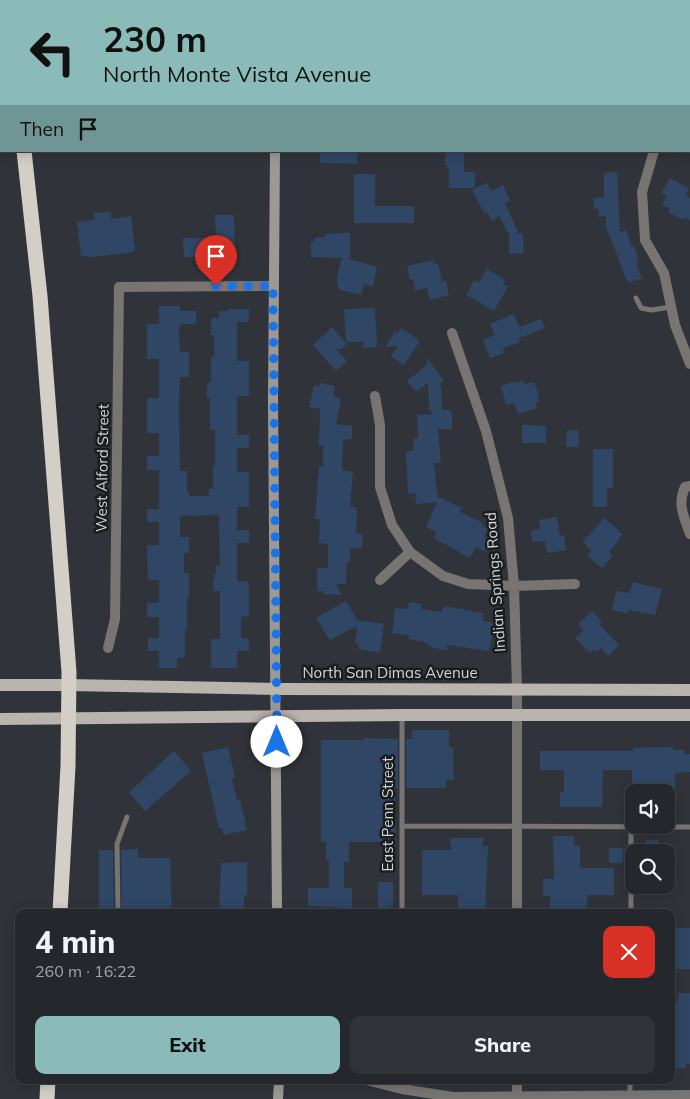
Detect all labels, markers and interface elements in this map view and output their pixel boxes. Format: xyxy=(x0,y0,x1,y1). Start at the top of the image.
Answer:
text: 230 m xyxy=(103,17,207,61)
icon: left xyxy=(20,20,85,85)
text: North Monte Vista Avenue xyxy=(103,60,371,88)
icon: arrive xyxy=(74,115,102,143)
text: Then xyxy=(20,117,64,141)
pin xyxy=(195,235,237,286)
icon: arrive xyxy=(202,242,230,270)
street label: West Alford Street xyxy=(91,404,113,532)
street label: Indian Springs Road xyxy=(481,511,509,653)
street label: North San Dimas Avenue xyxy=(302,663,478,682)
position arrow xyxy=(250,715,302,767)
street label: East Penn Street xyxy=(378,757,397,871)
map controls xyxy=(625,784,675,894)
button: sound xyxy=(625,784,675,834)
button: search xyxy=(625,844,675,894)
text: 4 min xyxy=(35,923,115,961)
button: close xyxy=(603,926,655,978)
text: 260 m · 16:22 xyxy=(35,961,136,981)
button: Exit xyxy=(35,1016,340,1074)
button: Share xyxy=(350,1016,655,1074)

